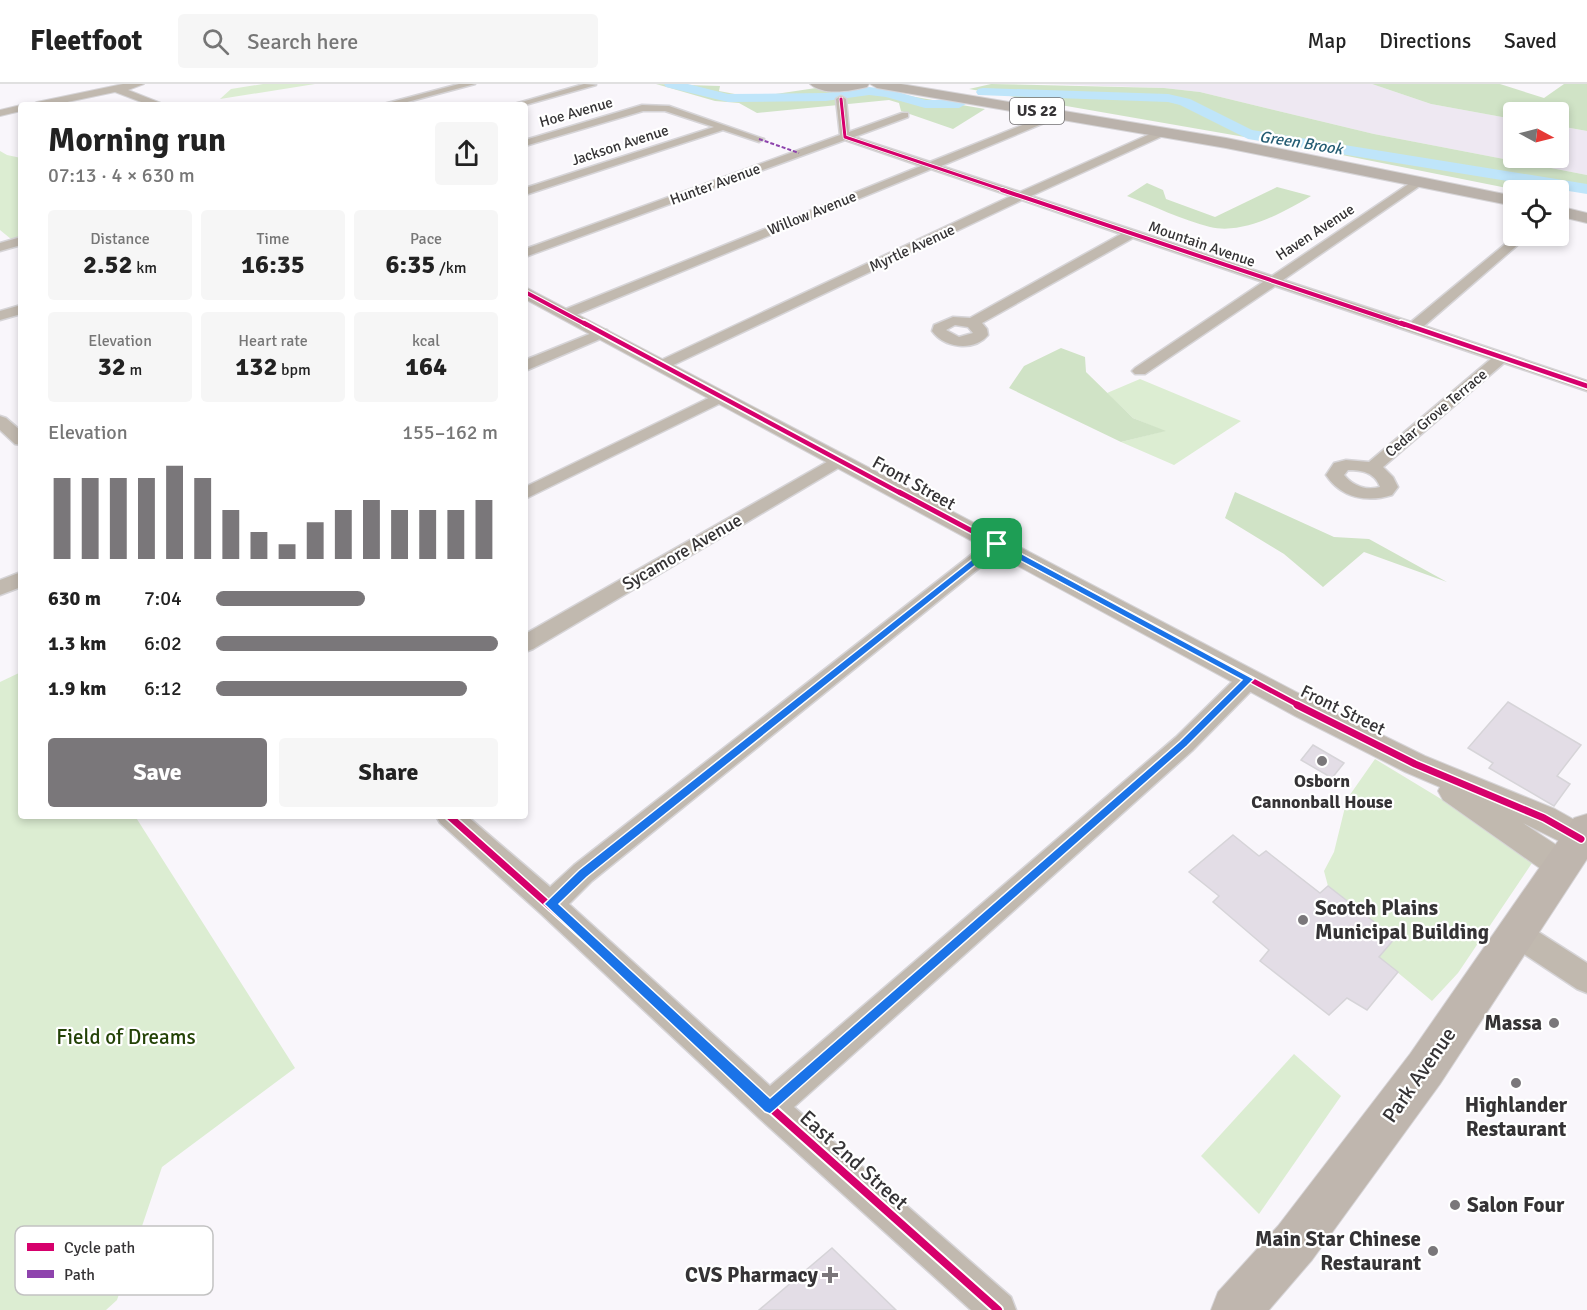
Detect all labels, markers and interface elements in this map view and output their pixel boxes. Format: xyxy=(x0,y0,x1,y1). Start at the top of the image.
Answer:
search box xyxy=(178,14,598,68)
text: Fleetfoot xyxy=(30,24,142,58)
icon: search xyxy=(199,25,232,58)
text: Search here xyxy=(247,28,358,55)
text: Map xyxy=(1308,28,1346,54)
text: Directions xyxy=(1379,28,1471,54)
text: Saved xyxy=(1504,28,1557,54)
street label: Hoe Avenue xyxy=(537,93,615,131)
road number: US 22 xyxy=(1010,98,1064,124)
north arrow xyxy=(1503,102,1569,168)
map controls xyxy=(1503,102,1569,246)
text: Morning run xyxy=(48,120,226,161)
street label: Jackson Avenue xyxy=(569,121,671,169)
button: share xyxy=(435,122,498,185)
water label: Green Brook xyxy=(1258,127,1346,160)
street label: Hunter Avenue xyxy=(667,159,763,209)
text: 07:13 · 4 × 630 m xyxy=(48,163,195,188)
button: locate xyxy=(1503,180,1569,246)
street label: Willow Avenue xyxy=(765,187,859,239)
street label: Haven Avenue xyxy=(1272,200,1358,264)
street label: Mountain Avenue xyxy=(1146,217,1258,271)
street label: Myrtle Avenue xyxy=(866,220,958,276)
text: Distance xyxy=(90,229,150,249)
text: Time xyxy=(257,229,289,249)
text: Pace xyxy=(410,229,442,249)
text: 2.52 xyxy=(83,249,133,281)
text: 16:35 xyxy=(241,249,305,281)
text: 6:35 xyxy=(386,249,435,281)
text: km xyxy=(133,258,157,278)
text: /km xyxy=(435,258,466,278)
text: Elevation xyxy=(88,331,152,351)
text: Heart rate xyxy=(238,331,308,351)
text: kcal xyxy=(412,331,440,351)
text: 32 xyxy=(98,351,126,383)
text: 132 xyxy=(235,351,277,383)
text: 164 xyxy=(405,351,447,383)
text: m xyxy=(126,360,142,380)
text: bpm xyxy=(277,360,311,380)
street label: Cedar Grove Terrace xyxy=(1381,365,1491,461)
text: Elevation xyxy=(48,420,128,445)
text: 155–162 m xyxy=(402,420,498,445)
street label: Front Street xyxy=(869,451,959,515)
street label: Sycamore Avenue xyxy=(618,509,746,595)
pin xyxy=(971,518,1022,569)
icon: arrive xyxy=(980,527,1013,560)
text: 630 m xyxy=(48,586,101,611)
text: 7:04 xyxy=(144,586,182,611)
text: 1.3 km xyxy=(48,631,106,656)
text: 6:02 xyxy=(144,631,182,656)
text: 1.9 km xyxy=(48,676,106,701)
text: 6:12 xyxy=(144,676,182,701)
street label: Front Street xyxy=(1297,680,1389,740)
button: Save xyxy=(48,738,267,807)
button: Share xyxy=(279,738,498,807)
marker: Osborn Cannonball House xyxy=(1315,754,1329,768)
place label: Osborn Cannonball House xyxy=(1251,770,1393,813)
place label: Scotch Plains Municipal Building xyxy=(1315,895,1489,945)
marker: Scotch Plains Municipal Building xyxy=(1296,913,1310,927)
place label: Massa xyxy=(1484,1010,1542,1036)
marker: Massa xyxy=(1547,1016,1561,1030)
street label: Park Avenue xyxy=(1377,1022,1461,1128)
park label: Field of Dreams xyxy=(56,1024,196,1050)
marker: Highlander Restaurant xyxy=(1509,1076,1523,1090)
place label: Highlander Restaurant xyxy=(1465,1092,1568,1142)
street label: East 2nd Street xyxy=(794,1105,914,1215)
place label: Salon Four xyxy=(1467,1192,1565,1218)
marker: Salon Four xyxy=(1448,1198,1462,1212)
legend xyxy=(15,1226,213,1295)
place label: Main Star Chinese Restaurant xyxy=(1255,1226,1421,1276)
text: Cycle path xyxy=(64,1238,135,1258)
marker: Main Star Chinese Restaurant xyxy=(1426,1244,1440,1258)
place label: CVS Pharmacy xyxy=(685,1262,819,1288)
text: Path xyxy=(64,1265,95,1285)
marker: CVS Pharmacy xyxy=(823,1268,837,1282)

